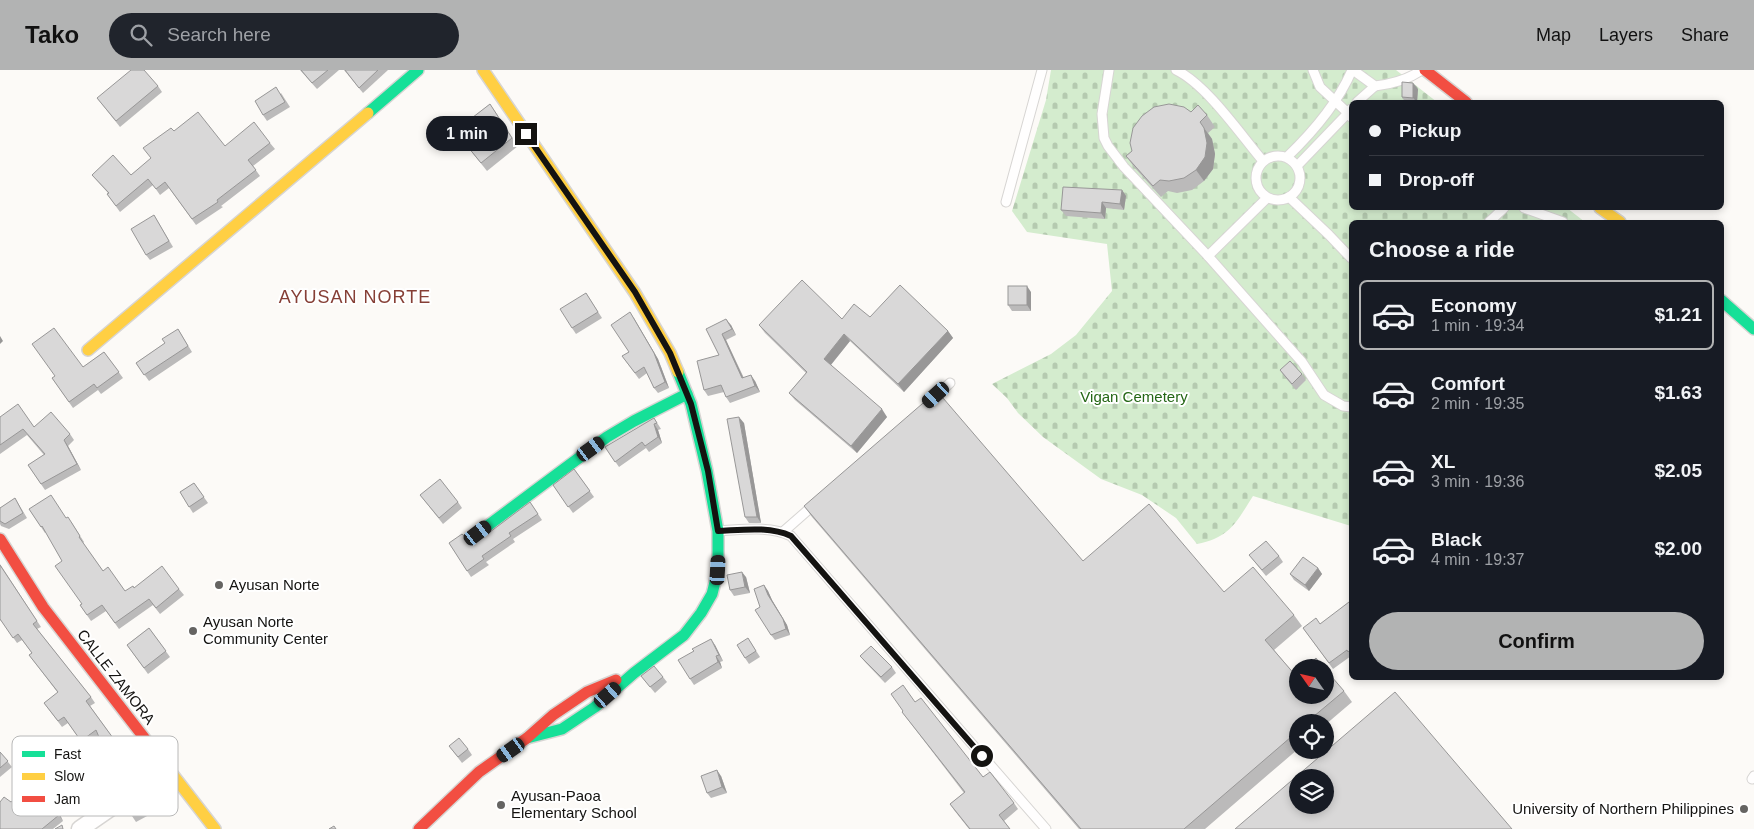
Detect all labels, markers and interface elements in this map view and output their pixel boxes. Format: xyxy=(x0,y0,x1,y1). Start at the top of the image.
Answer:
search box xyxy=(109,13,459,58)
text: Tako xyxy=(25,21,79,48)
icon: search xyxy=(127,21,155,49)
text: Search here xyxy=(167,24,271,45)
text: Map xyxy=(1536,25,1571,45)
text: Layers xyxy=(1599,25,1653,45)
text: Share xyxy=(1681,25,1729,45)
callout: 1 min xyxy=(426,116,508,152)
text: Pickup xyxy=(1399,120,1461,141)
route end xyxy=(515,123,537,145)
text: 1 min xyxy=(446,125,488,142)
text: Drop-off xyxy=(1399,169,1474,190)
text: Choose a ride xyxy=(1369,237,1514,262)
district label: AYUSAN NORTE xyxy=(279,287,431,307)
icon: car xyxy=(1371,293,1416,338)
text: Economy xyxy=(1431,295,1517,316)
text: $1.21 xyxy=(1654,304,1702,325)
text: 1 min · 19:34 xyxy=(1431,317,1524,334)
icon: car xyxy=(1371,371,1416,416)
text: Comfort xyxy=(1431,373,1505,394)
car xyxy=(919,379,952,411)
text: $1.63 xyxy=(1654,382,1702,403)
park label: Vigan Cemetery xyxy=(1080,388,1188,405)
text: 2 min · 19:35 xyxy=(1431,395,1524,412)
car xyxy=(574,434,607,464)
icon: car xyxy=(1371,449,1416,494)
text: XL xyxy=(1431,451,1455,472)
text: $2.05 xyxy=(1654,460,1702,481)
text: 3 min · 19:36 xyxy=(1431,473,1524,490)
car xyxy=(461,518,494,548)
icon: car xyxy=(1371,527,1416,572)
text: Black xyxy=(1431,529,1482,550)
text: $2.00 xyxy=(1654,538,1702,559)
text: 4 min · 19:37 xyxy=(1431,551,1524,568)
car xyxy=(709,555,726,585)
place label: Ayusan Norte xyxy=(229,576,320,593)
marker: Ayusan Norte xyxy=(213,579,225,591)
button: Confirm xyxy=(1369,612,1704,670)
place label: Ayusan Norte Community Center xyxy=(203,613,328,647)
marker: Ayusan Norte Community Center xyxy=(187,625,199,637)
street label: CALLE ZAMORA xyxy=(74,626,159,728)
north arrow xyxy=(1289,659,1334,704)
map controls xyxy=(1289,659,1334,814)
car xyxy=(591,679,624,711)
button: locate xyxy=(1289,714,1334,759)
car xyxy=(494,735,527,765)
legend xyxy=(12,736,178,816)
route start xyxy=(971,745,993,767)
text: Fast xyxy=(54,746,81,762)
text: Slow xyxy=(54,768,85,784)
button: layers xyxy=(1289,769,1334,814)
place label: Ayusan-Paoa Elementary School xyxy=(511,787,637,821)
text: Jam xyxy=(54,791,80,807)
marker: Ayusan-Paoa Elementary School xyxy=(495,799,507,811)
place label: University of Northern Philippines xyxy=(1512,800,1734,817)
marker: University of Northern Philippines xyxy=(1738,803,1750,815)

